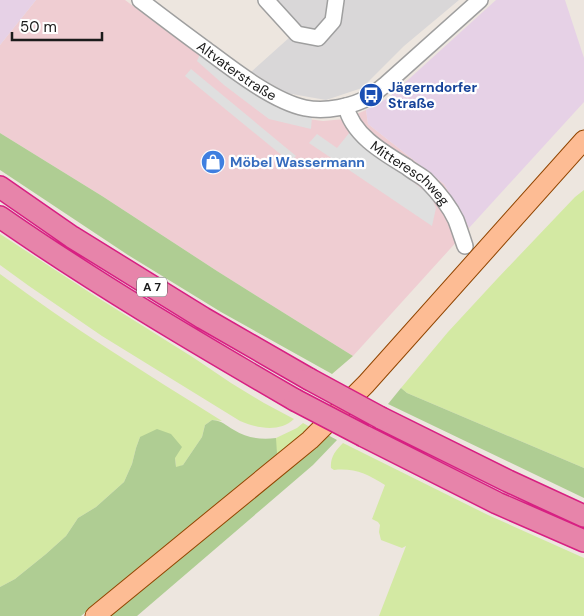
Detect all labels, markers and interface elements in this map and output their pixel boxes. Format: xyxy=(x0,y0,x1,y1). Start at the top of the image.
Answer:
scale bar xyxy=(12,10,102,42)
text: 50 m xyxy=(20,17,57,37)
street label: Altvaterstraße xyxy=(193,37,280,105)
place label: Jägerndorfer Straße xyxy=(388,78,477,112)
bus stop icon: Jägerndorfer Straße xyxy=(358,82,384,108)
street label: Mittereschweg xyxy=(367,137,454,209)
shop icon: Möbel Wassermann xyxy=(200,149,226,175)
place label: Möbel Wassermann xyxy=(230,153,365,171)
road number: A 7 xyxy=(137,278,167,296)

